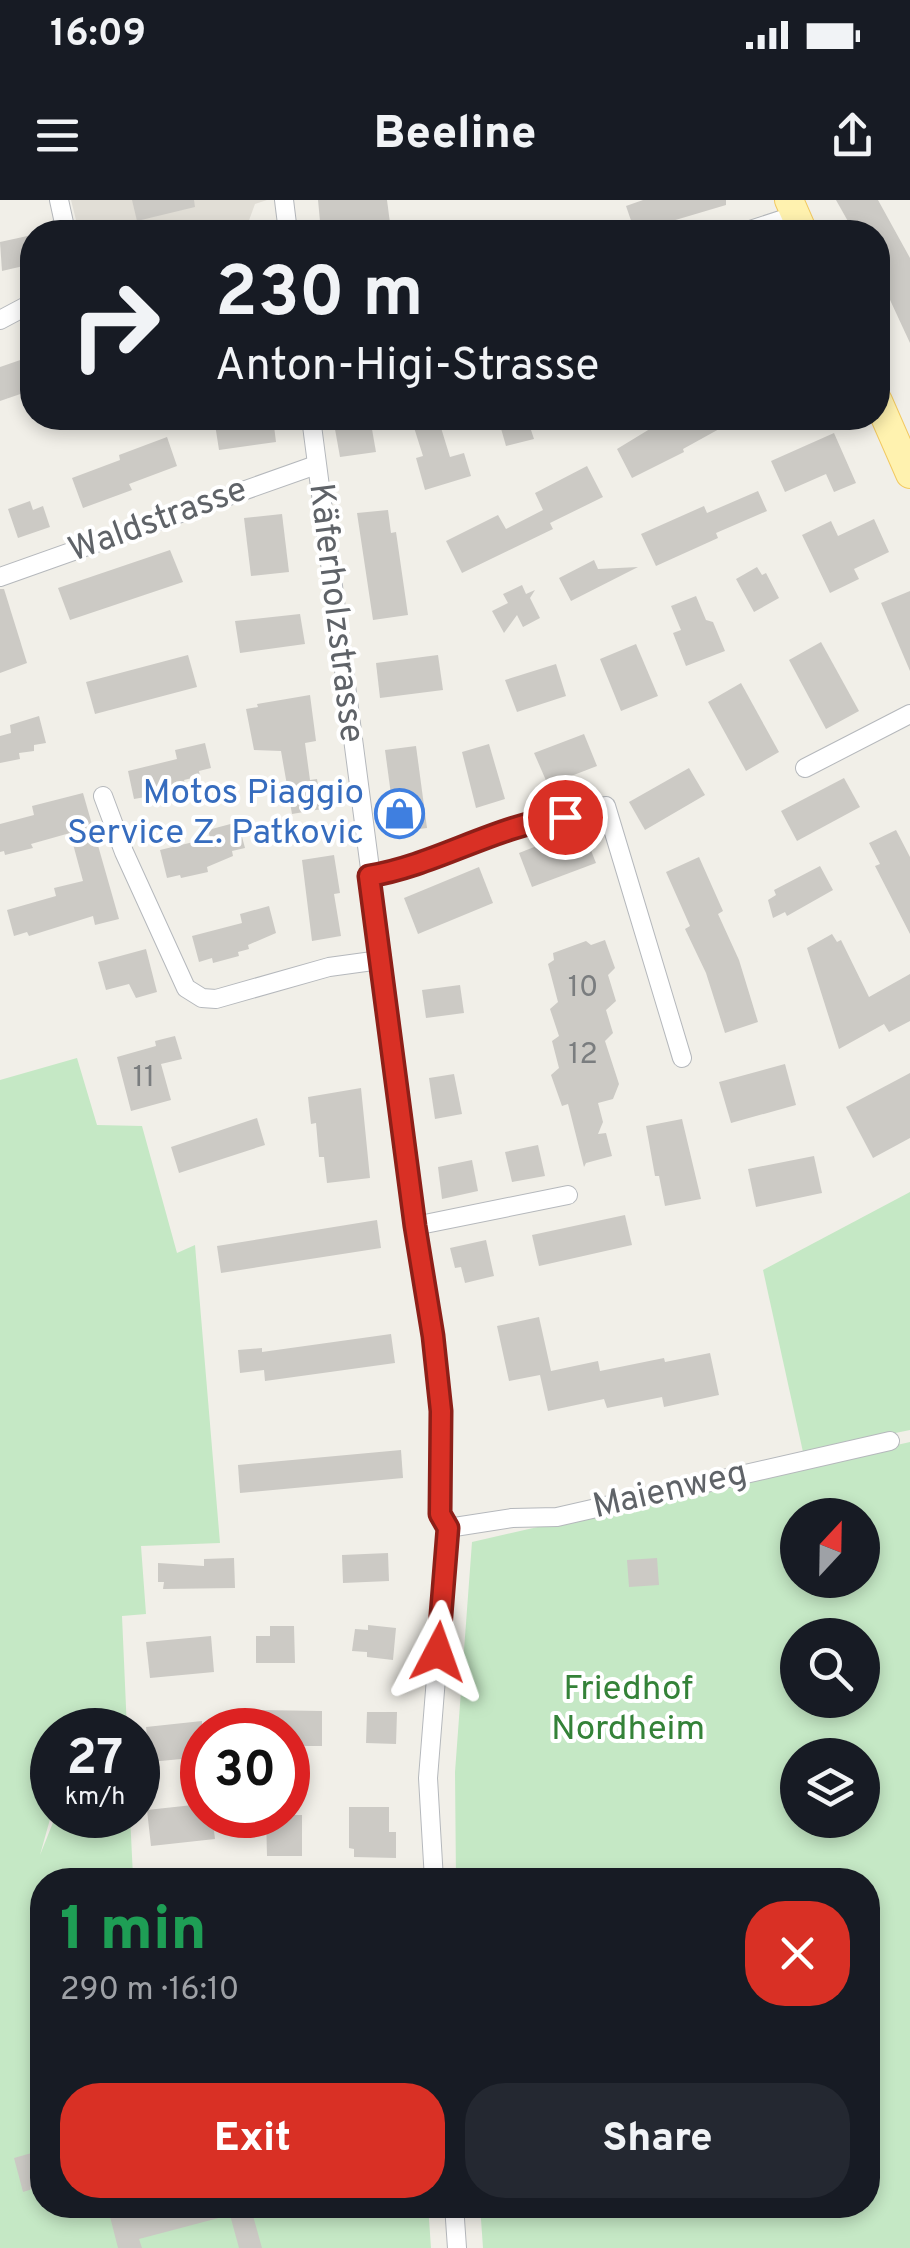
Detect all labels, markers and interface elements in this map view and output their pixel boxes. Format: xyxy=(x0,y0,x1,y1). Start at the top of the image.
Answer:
text: 16:09 xyxy=(50,11,146,60)
text: Beeline xyxy=(374,107,536,164)
icon: menu xyxy=(30,108,85,163)
icon: share xyxy=(825,108,880,163)
text: 230 m xyxy=(215,252,424,341)
icon: right xyxy=(50,260,180,390)
text: Anton-Higi-Strasse xyxy=(215,339,599,396)
street label: Waldstrasse xyxy=(63,468,253,574)
street label: Käferholzstrasse xyxy=(297,481,373,745)
place label: Motos Piaggio Service Z. Patkovic xyxy=(67,772,364,856)
pin xyxy=(523,775,608,860)
shop icon: Motos Piaggio Service Z. Patkovic xyxy=(373,788,425,840)
icon: arrive xyxy=(538,790,593,845)
house number: 10 xyxy=(568,970,598,1007)
house number: 12 xyxy=(568,1037,598,1074)
house number: 11 xyxy=(133,1060,155,1097)
street label: Maienweg xyxy=(589,1452,751,1530)
north arrow xyxy=(780,1498,880,1598)
map controls xyxy=(780,1498,880,1838)
position arrow xyxy=(386,1600,490,1704)
button: search xyxy=(780,1618,880,1718)
park label: Friedhof Nordheim xyxy=(551,1668,705,1752)
speed limit sign: 30 xyxy=(180,1708,310,1838)
text: 27 xyxy=(67,1729,123,1792)
button: layers xyxy=(780,1738,880,1838)
text: km/h xyxy=(65,1782,125,1814)
text: 1 min xyxy=(60,1895,207,1971)
button: close xyxy=(745,1901,850,2006)
text: 290 m · 16:10 xyxy=(60,1971,239,2011)
button: Exit xyxy=(60,2083,445,2198)
button: Share xyxy=(465,2083,850,2198)

